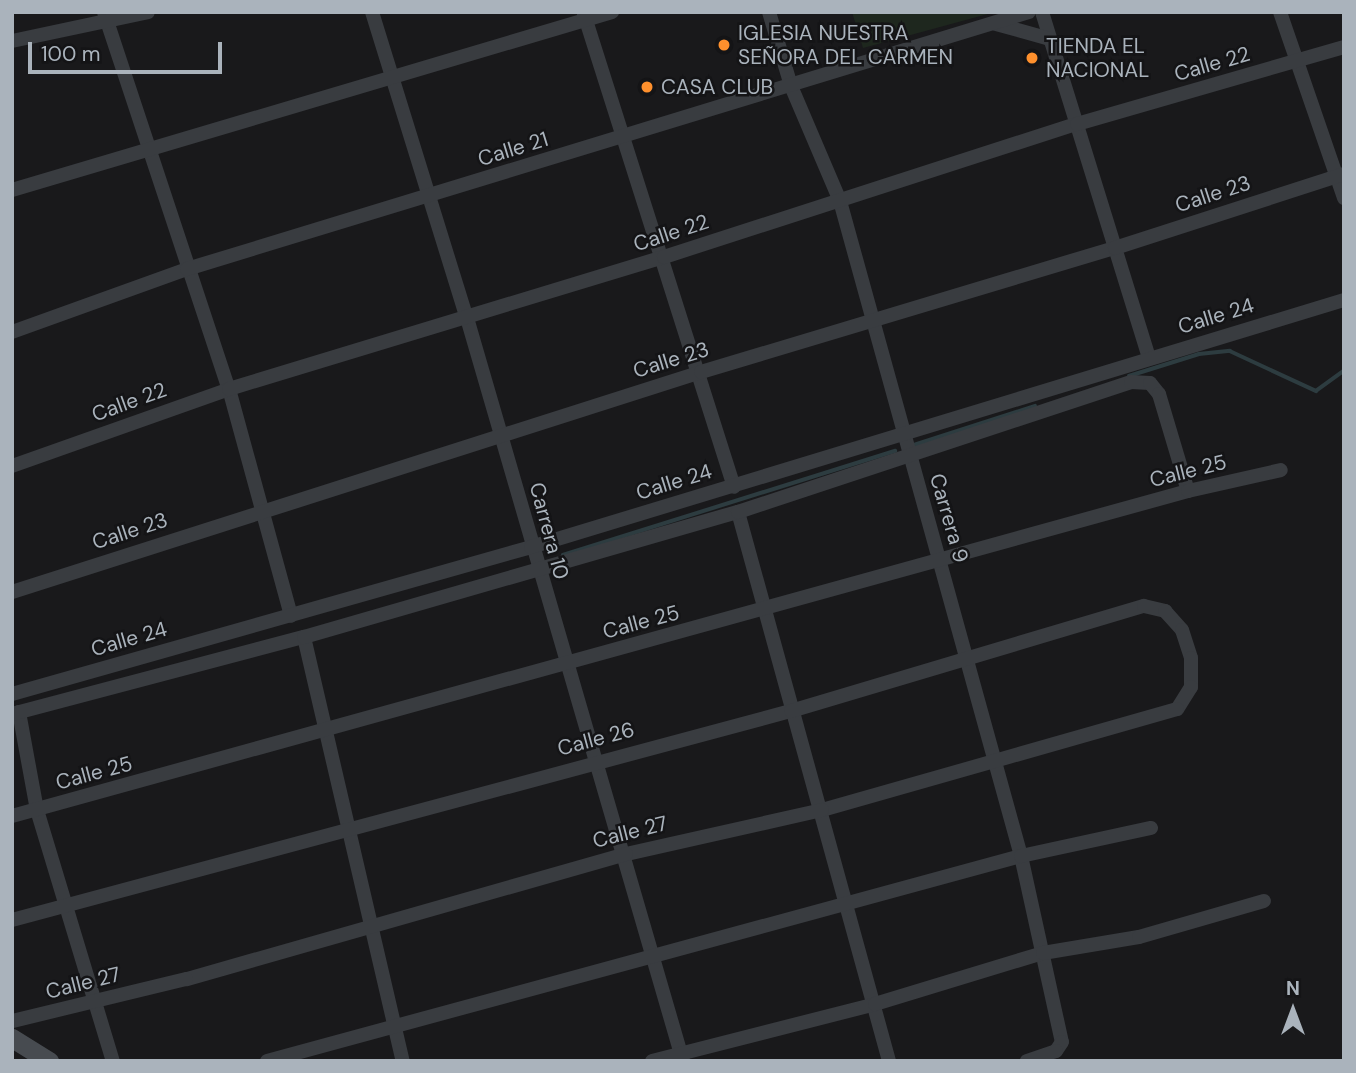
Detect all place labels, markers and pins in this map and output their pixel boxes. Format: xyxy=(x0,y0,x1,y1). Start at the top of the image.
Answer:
place label: IGLESIA NUESTRA SEÑORA DEL CARMEN xyxy=(738,20,953,70)
place label: TIENDA EL NACIONAL xyxy=(1046,33,1149,83)
marker: IGLESIA NUESTRA SEÑORA DEL CARMEN xyxy=(716,37,732,53)
marker: TIENDA EL NACIONAL xyxy=(1024,50,1040,66)
place label: CASA CLUB xyxy=(661,74,773,100)
marker: CASA CLUB xyxy=(639,79,655,95)

